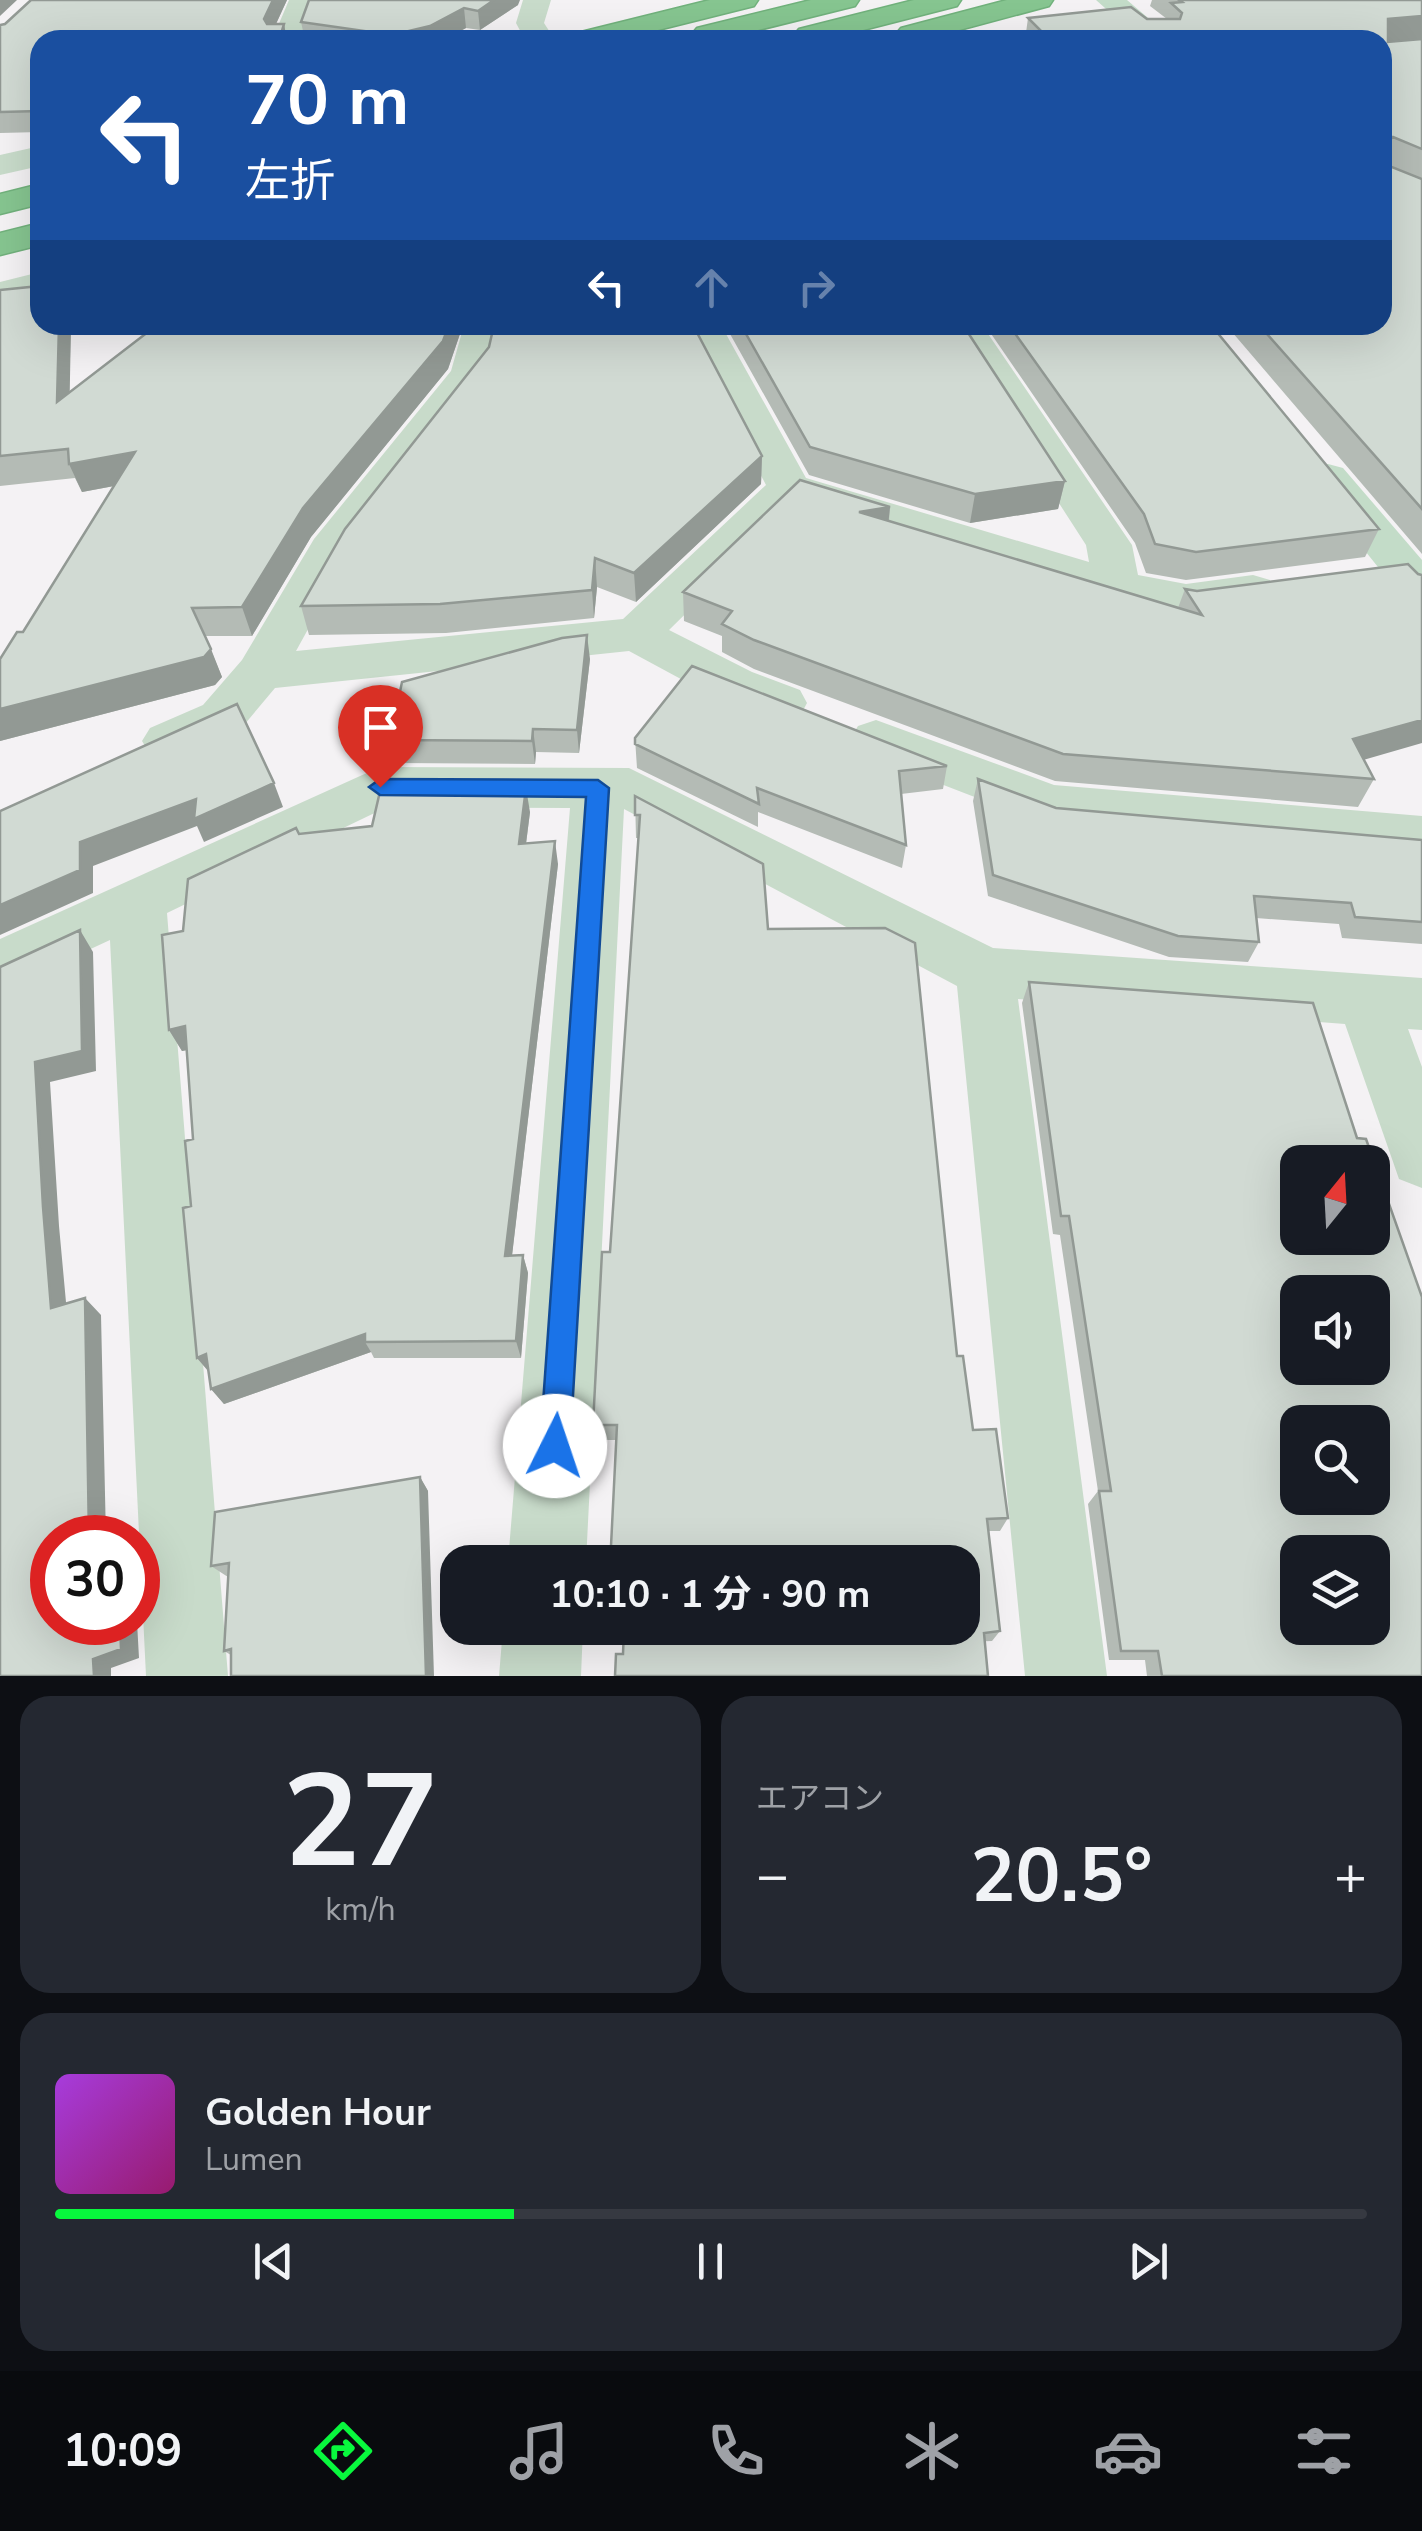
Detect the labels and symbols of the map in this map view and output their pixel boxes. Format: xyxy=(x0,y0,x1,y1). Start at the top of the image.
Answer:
pin xyxy=(338,685,423,788)
north arrow xyxy=(1280,1145,1390,1255)
position arrow xyxy=(503,1394,607,1498)
speed limit sign: 30 xyxy=(30,1515,160,1645)

